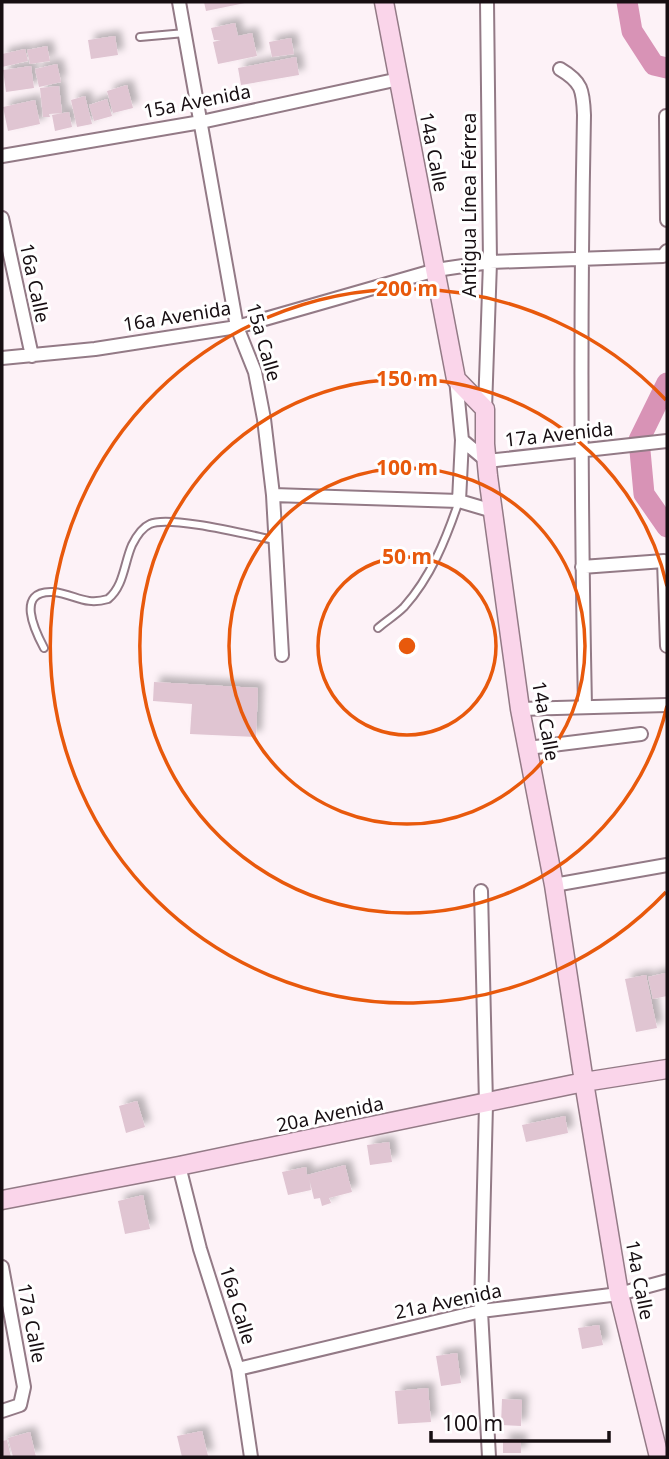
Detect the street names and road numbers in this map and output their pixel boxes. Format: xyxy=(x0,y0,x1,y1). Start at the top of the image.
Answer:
street label: 15a Avenida xyxy=(141,78,253,124)
street label: 14a Calle xyxy=(414,110,454,194)
street label: Antigua Línea Férrea xyxy=(456,113,482,297)
street label: 16a Calle xyxy=(14,241,56,325)
street label: 16a Avenida xyxy=(121,295,233,337)
street label: 15a Calle xyxy=(240,300,288,384)
street label: 17a Avenida xyxy=(504,415,614,453)
street label: 14a Calle xyxy=(526,679,566,763)
street label: 20a Avenida xyxy=(274,1090,386,1138)
street label: 14a Calle xyxy=(620,1238,660,1322)
street label: 16a Calle xyxy=(214,1263,262,1347)
street label: 21a Avenida xyxy=(392,1277,504,1325)
street label: 17a Calle xyxy=(12,1281,52,1365)

